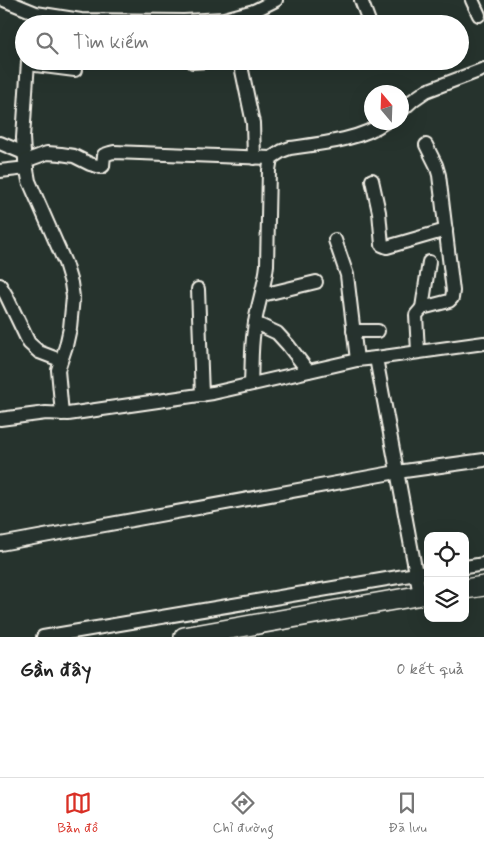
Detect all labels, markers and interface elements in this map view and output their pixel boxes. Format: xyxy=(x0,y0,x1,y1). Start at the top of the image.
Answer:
search box xyxy=(15,15,469,70)
icon: search xyxy=(33,29,61,57)
text: Tìm kiếm xyxy=(73,30,149,55)
north arrow xyxy=(364,85,409,130)
map controls xyxy=(424,532,469,622)
button: locate xyxy=(424,532,469,577)
button: layers xyxy=(424,577,469,622)
text: Gần đây xyxy=(20,656,91,684)
text: 0 kết quả xyxy=(397,659,464,680)
tab: Bản đồ xyxy=(57,789,98,837)
tab: Chỉ đường xyxy=(212,789,274,837)
tab: Đã lưu xyxy=(388,789,427,837)

